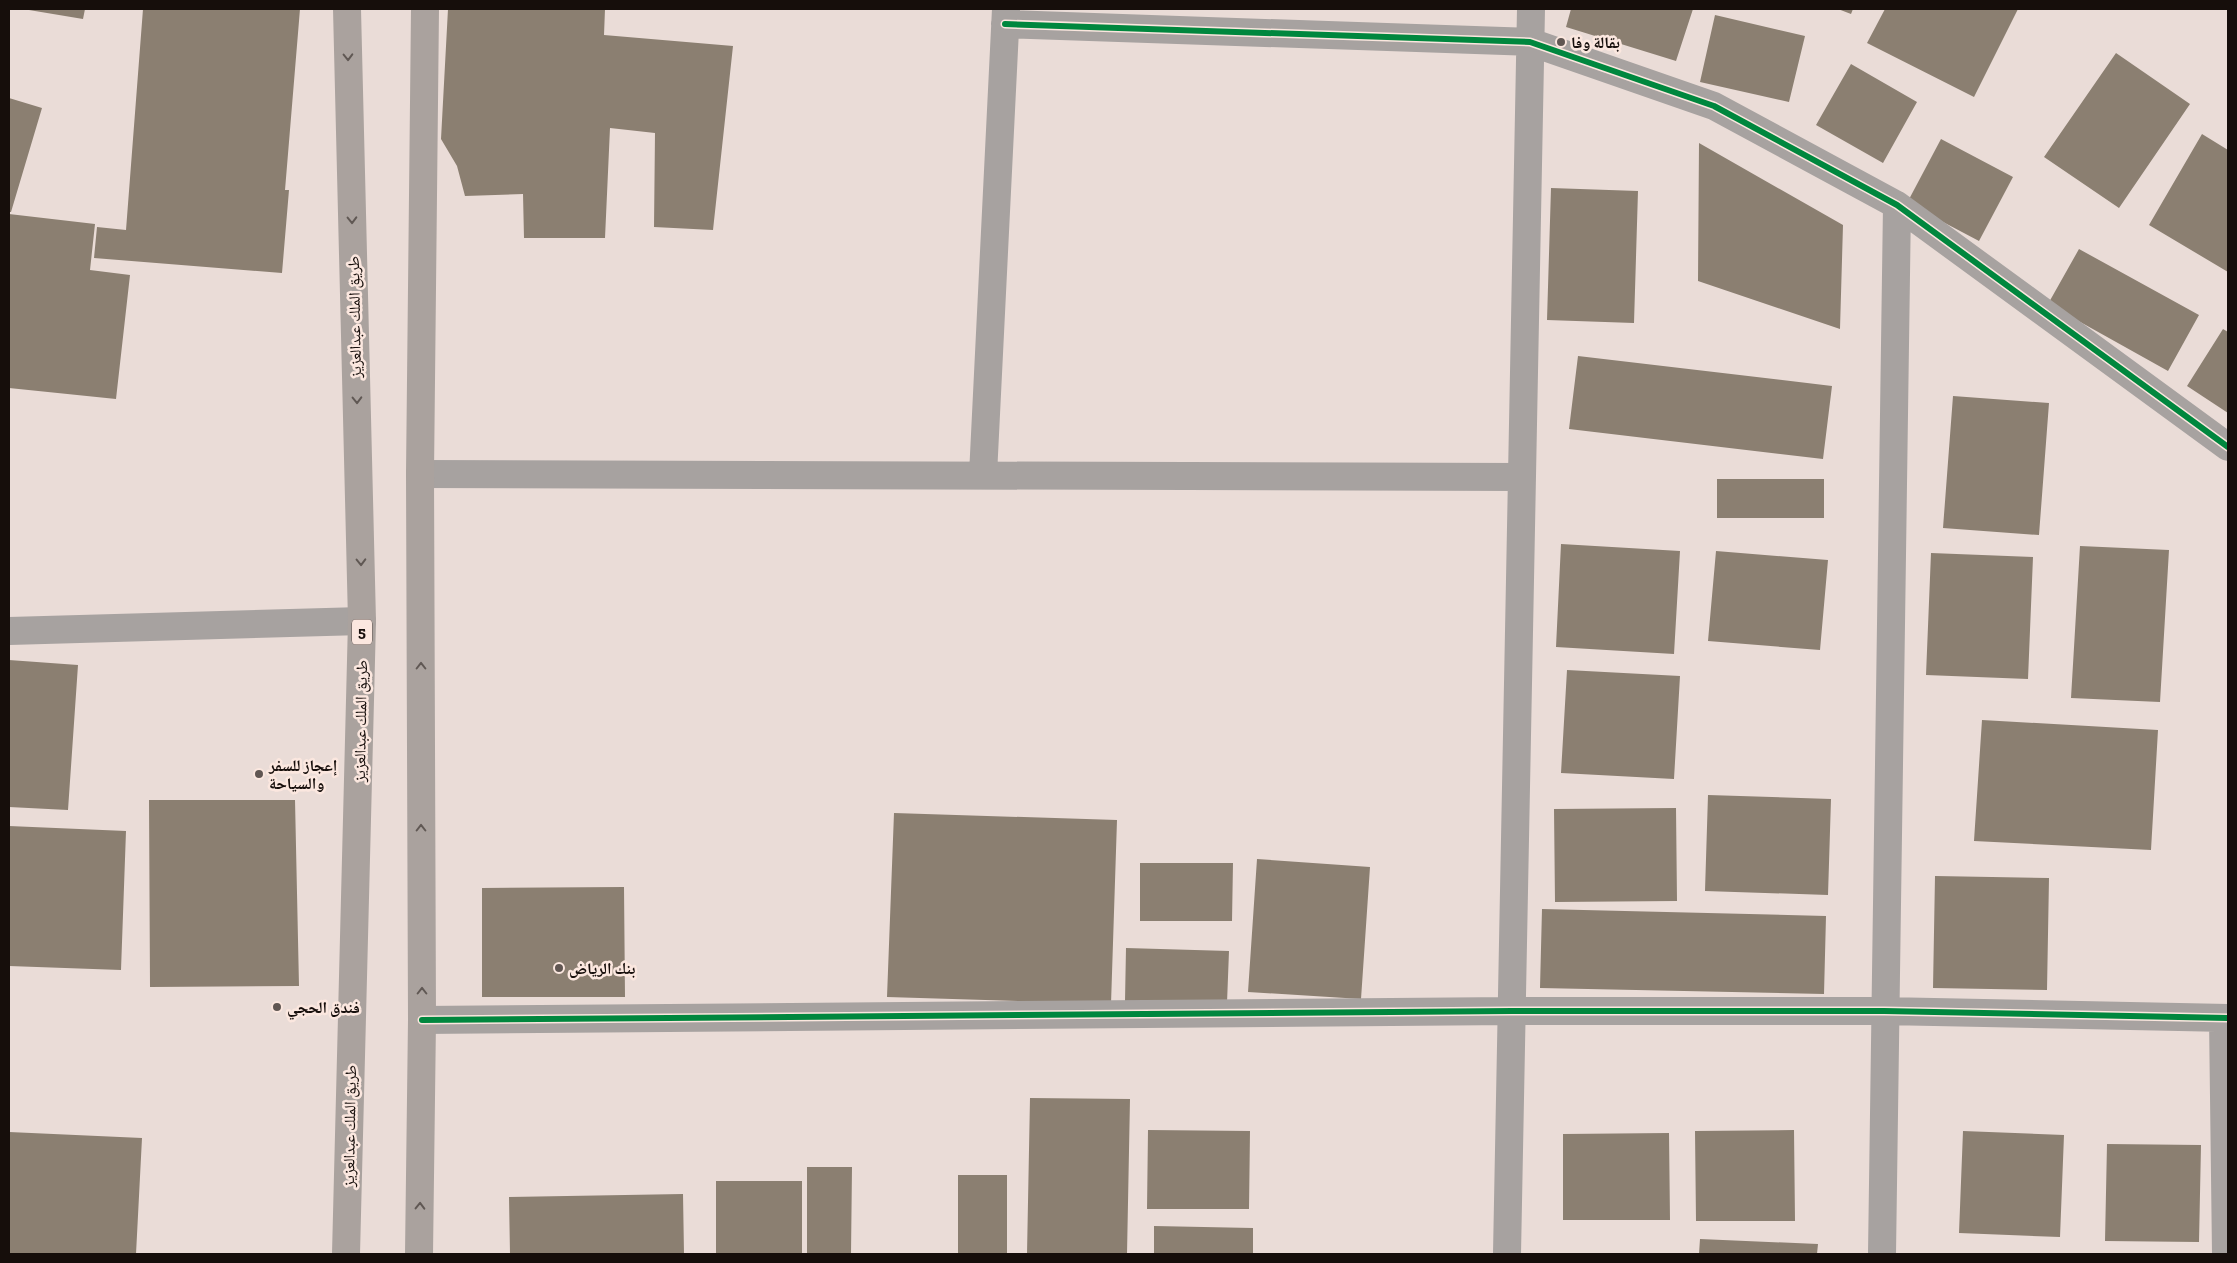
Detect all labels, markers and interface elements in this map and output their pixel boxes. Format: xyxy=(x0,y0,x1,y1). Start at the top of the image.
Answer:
place label: بقالة وفا xyxy=(1571,33,1620,52)
marker: بقالة وفا xyxy=(1555,36,1567,48)
one-way arrow xyxy=(343,54,353,62)
one-way arrow xyxy=(347,216,357,224)
street label: طريق الملك عبدالعزيز xyxy=(344,256,366,379)
one-way arrow xyxy=(351,396,362,404)
one-way arrow xyxy=(355,559,366,567)
road number: 5 xyxy=(352,620,372,644)
street label: طريق الملك عبدالعزيز xyxy=(350,660,372,783)
one-way arrow xyxy=(416,661,426,669)
place label: إعجاز للسفر والسياحة xyxy=(268,756,337,793)
marker: إعجاز للسفر والسياحة xyxy=(253,768,265,780)
one-way arrow xyxy=(416,824,426,832)
place label: بنك الرياض xyxy=(569,959,636,978)
marker: بنك الرياض xyxy=(553,962,565,974)
one-way arrow xyxy=(417,986,427,994)
place label: فندق الحجي xyxy=(287,998,360,1020)
marker: فندق الحجي xyxy=(271,1001,283,1013)
street label: طريق الملك عبدالعزيز xyxy=(339,1065,361,1188)
one-way arrow xyxy=(415,1201,425,1209)

